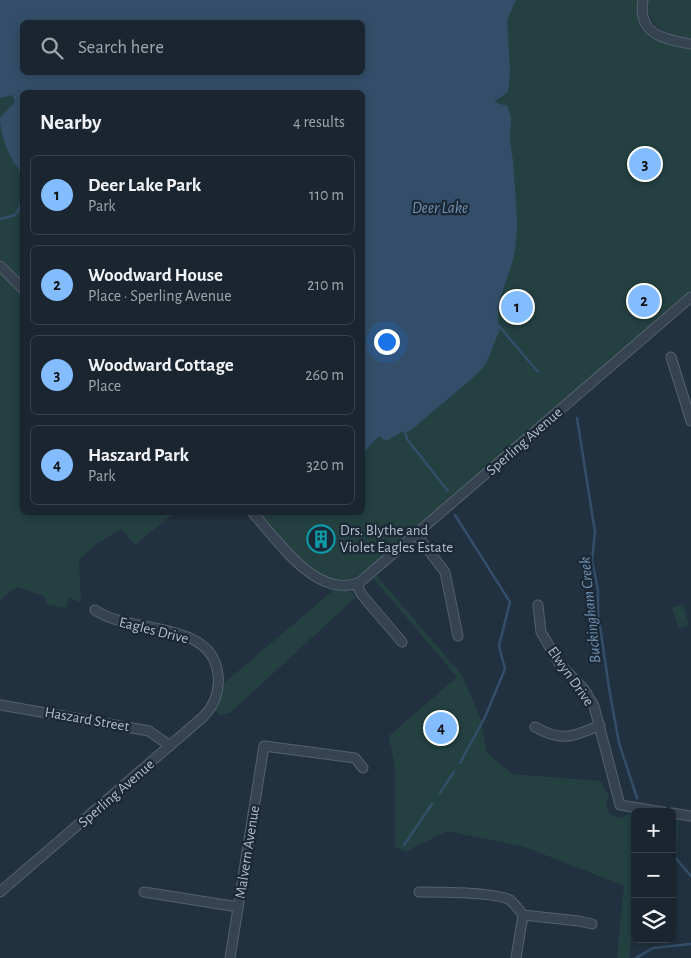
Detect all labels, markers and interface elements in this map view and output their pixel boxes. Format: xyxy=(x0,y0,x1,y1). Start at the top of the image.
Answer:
search box xyxy=(20,20,365,75)
icon: search xyxy=(38,34,66,62)
text: Search here xyxy=(78,38,164,57)
text: Nearby xyxy=(40,112,101,133)
text: 4 results xyxy=(293,114,345,130)
pin: 3 xyxy=(629,145,661,183)
text: Deer Lake Park xyxy=(88,176,201,195)
text: 1 xyxy=(54,187,60,203)
text: 110 m xyxy=(309,187,344,203)
text: Park xyxy=(88,198,116,214)
water label: Deer Lake xyxy=(412,200,468,216)
text: Woodward House xyxy=(88,266,223,285)
text: 2 xyxy=(53,277,61,293)
text: 210 m xyxy=(307,277,344,293)
pin: 2 xyxy=(628,282,660,320)
text: Place · Sperling Avenue xyxy=(88,288,232,304)
pin: 1 xyxy=(501,288,533,326)
your location xyxy=(374,329,400,355)
text: Woodward Cottage xyxy=(88,356,234,375)
text: 3 xyxy=(54,367,60,383)
text: 260 m xyxy=(305,367,344,383)
text: Place xyxy=(88,378,121,394)
street label: Sperling Avenue xyxy=(484,404,565,478)
text: Haszard Park xyxy=(88,446,189,465)
text: 4 xyxy=(53,457,61,473)
text: 320 m xyxy=(306,457,344,473)
text: Park xyxy=(88,468,116,484)
place label: Drs. Blythe and Violet Eagles Estate xyxy=(340,523,453,555)
building icon: Drs. Blythe and Violet Eagles Estate xyxy=(306,524,336,554)
water label: Buckingham Creek xyxy=(576,556,604,664)
street label: Eagles Drive xyxy=(118,615,190,646)
street label: Elwyn Drive xyxy=(545,644,597,709)
street label: Haszard Street xyxy=(43,705,131,734)
pin: 4 xyxy=(425,709,457,747)
street label: Sperling Avenue xyxy=(76,756,157,830)
street label: Malvern Avenue xyxy=(233,804,262,900)
map controls xyxy=(631,808,676,943)
button: + xyxy=(631,808,676,853)
button: − xyxy=(631,853,676,898)
button: layers xyxy=(631,898,676,943)

